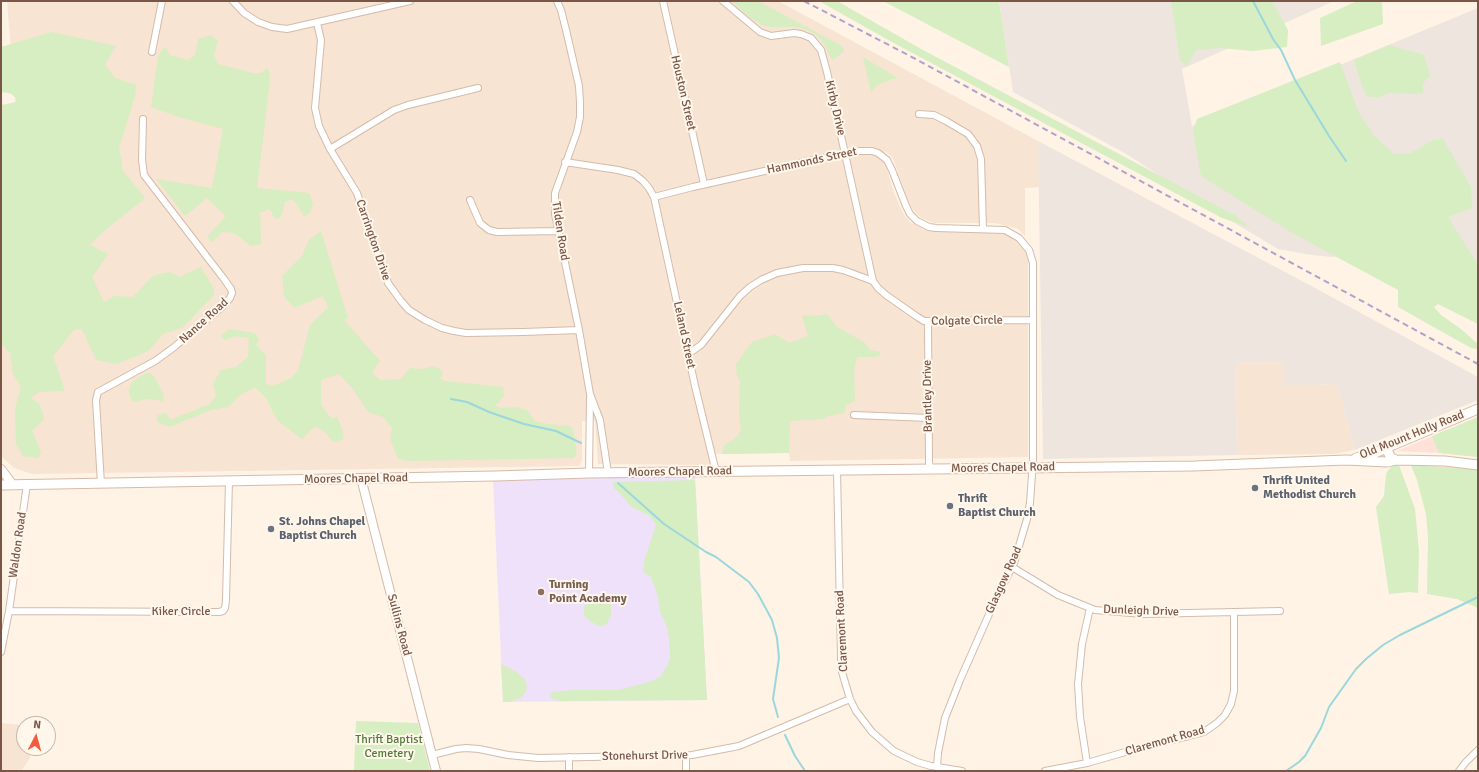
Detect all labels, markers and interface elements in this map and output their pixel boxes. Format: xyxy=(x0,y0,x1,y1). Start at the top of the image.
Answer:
street label: Houston Street xyxy=(667,54,699,132)
street label: Kirby Drive xyxy=(822,79,848,137)
street label: Hammonds Street xyxy=(766,144,858,178)
street label: Carrington Drive xyxy=(352,198,394,282)
street label: Tilden Road xyxy=(548,200,572,262)
street label: Nance Road xyxy=(177,295,231,347)
street label: Leland Street xyxy=(670,300,698,370)
street label: Colgate Circle xyxy=(931,313,1003,329)
street label: Brantley Drive xyxy=(920,360,936,432)
street label: Old Mount Holly Road xyxy=(1358,407,1466,463)
street label: Moores Chapel Road xyxy=(951,460,1055,476)
street label: Moores Chapel Road xyxy=(628,464,732,480)
street label: Moores Chapel Road xyxy=(304,471,408,487)
place label: Thrift United Methodist Church xyxy=(1263,474,1356,502)
marker: Thrift United Methodist Church xyxy=(1250,483,1260,493)
place label: Thrift Baptist Church xyxy=(958,492,1036,520)
marker: Thrift Baptist Church xyxy=(945,501,955,511)
street label: Waldon Road xyxy=(6,511,30,579)
place label: St. Johns Chapel Baptist Church xyxy=(279,515,365,543)
marker: St. Johns Chapel Baptist Church xyxy=(266,524,276,534)
street label: Glasgow Road xyxy=(983,544,1025,616)
place label: Turning Point Academy xyxy=(549,578,627,606)
marker: Turning Point Academy xyxy=(536,587,546,597)
street label: Claremont Road xyxy=(833,590,851,672)
street label: Sullins Road xyxy=(384,592,414,658)
street label: Dunleigh Drive xyxy=(1103,602,1179,620)
street label: Kiker Circle xyxy=(152,605,210,619)
north arrow xyxy=(16,716,56,756)
text: N xyxy=(33,718,42,731)
street label: Claremont Road xyxy=(1124,723,1206,759)
park label: Thrift Baptist Cemetery xyxy=(355,733,423,761)
street label: Stonehurst Drive xyxy=(602,748,688,764)

